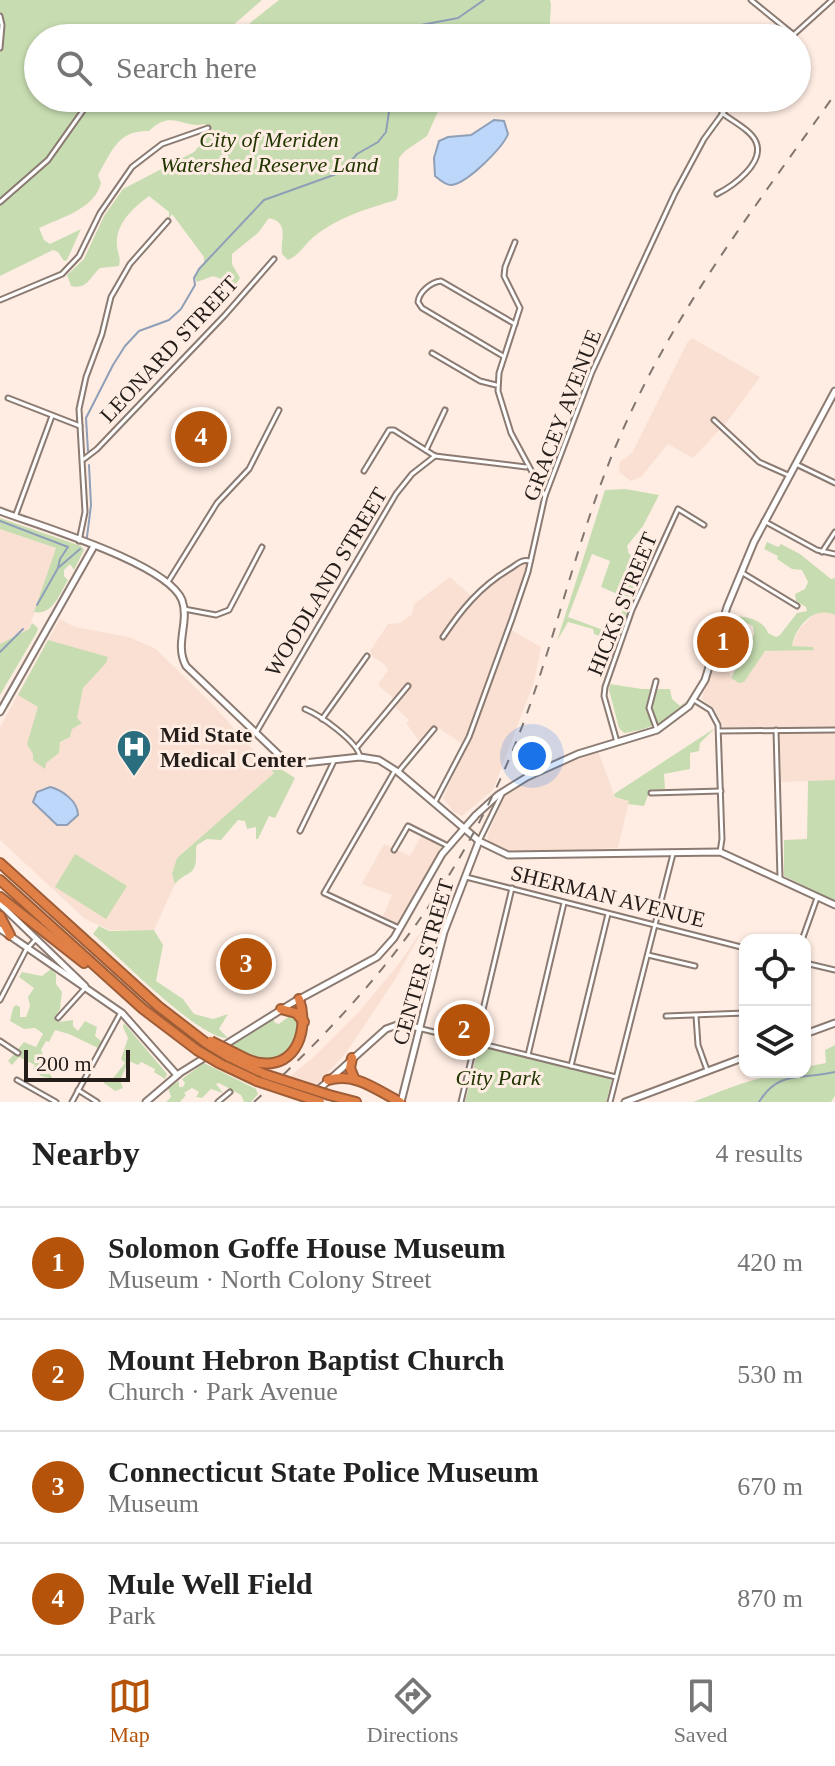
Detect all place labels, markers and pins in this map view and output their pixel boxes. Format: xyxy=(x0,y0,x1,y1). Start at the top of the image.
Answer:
pin: 4 xyxy=(175,407,227,467)
pin: 1 xyxy=(697,612,749,672)
place label: Mid State Medical Center xyxy=(160,722,306,772)
hospital icon: Mid State Medical Center xyxy=(115,728,153,778)
pin: 3 xyxy=(220,934,272,994)
pin: 2 xyxy=(438,1000,490,1060)

